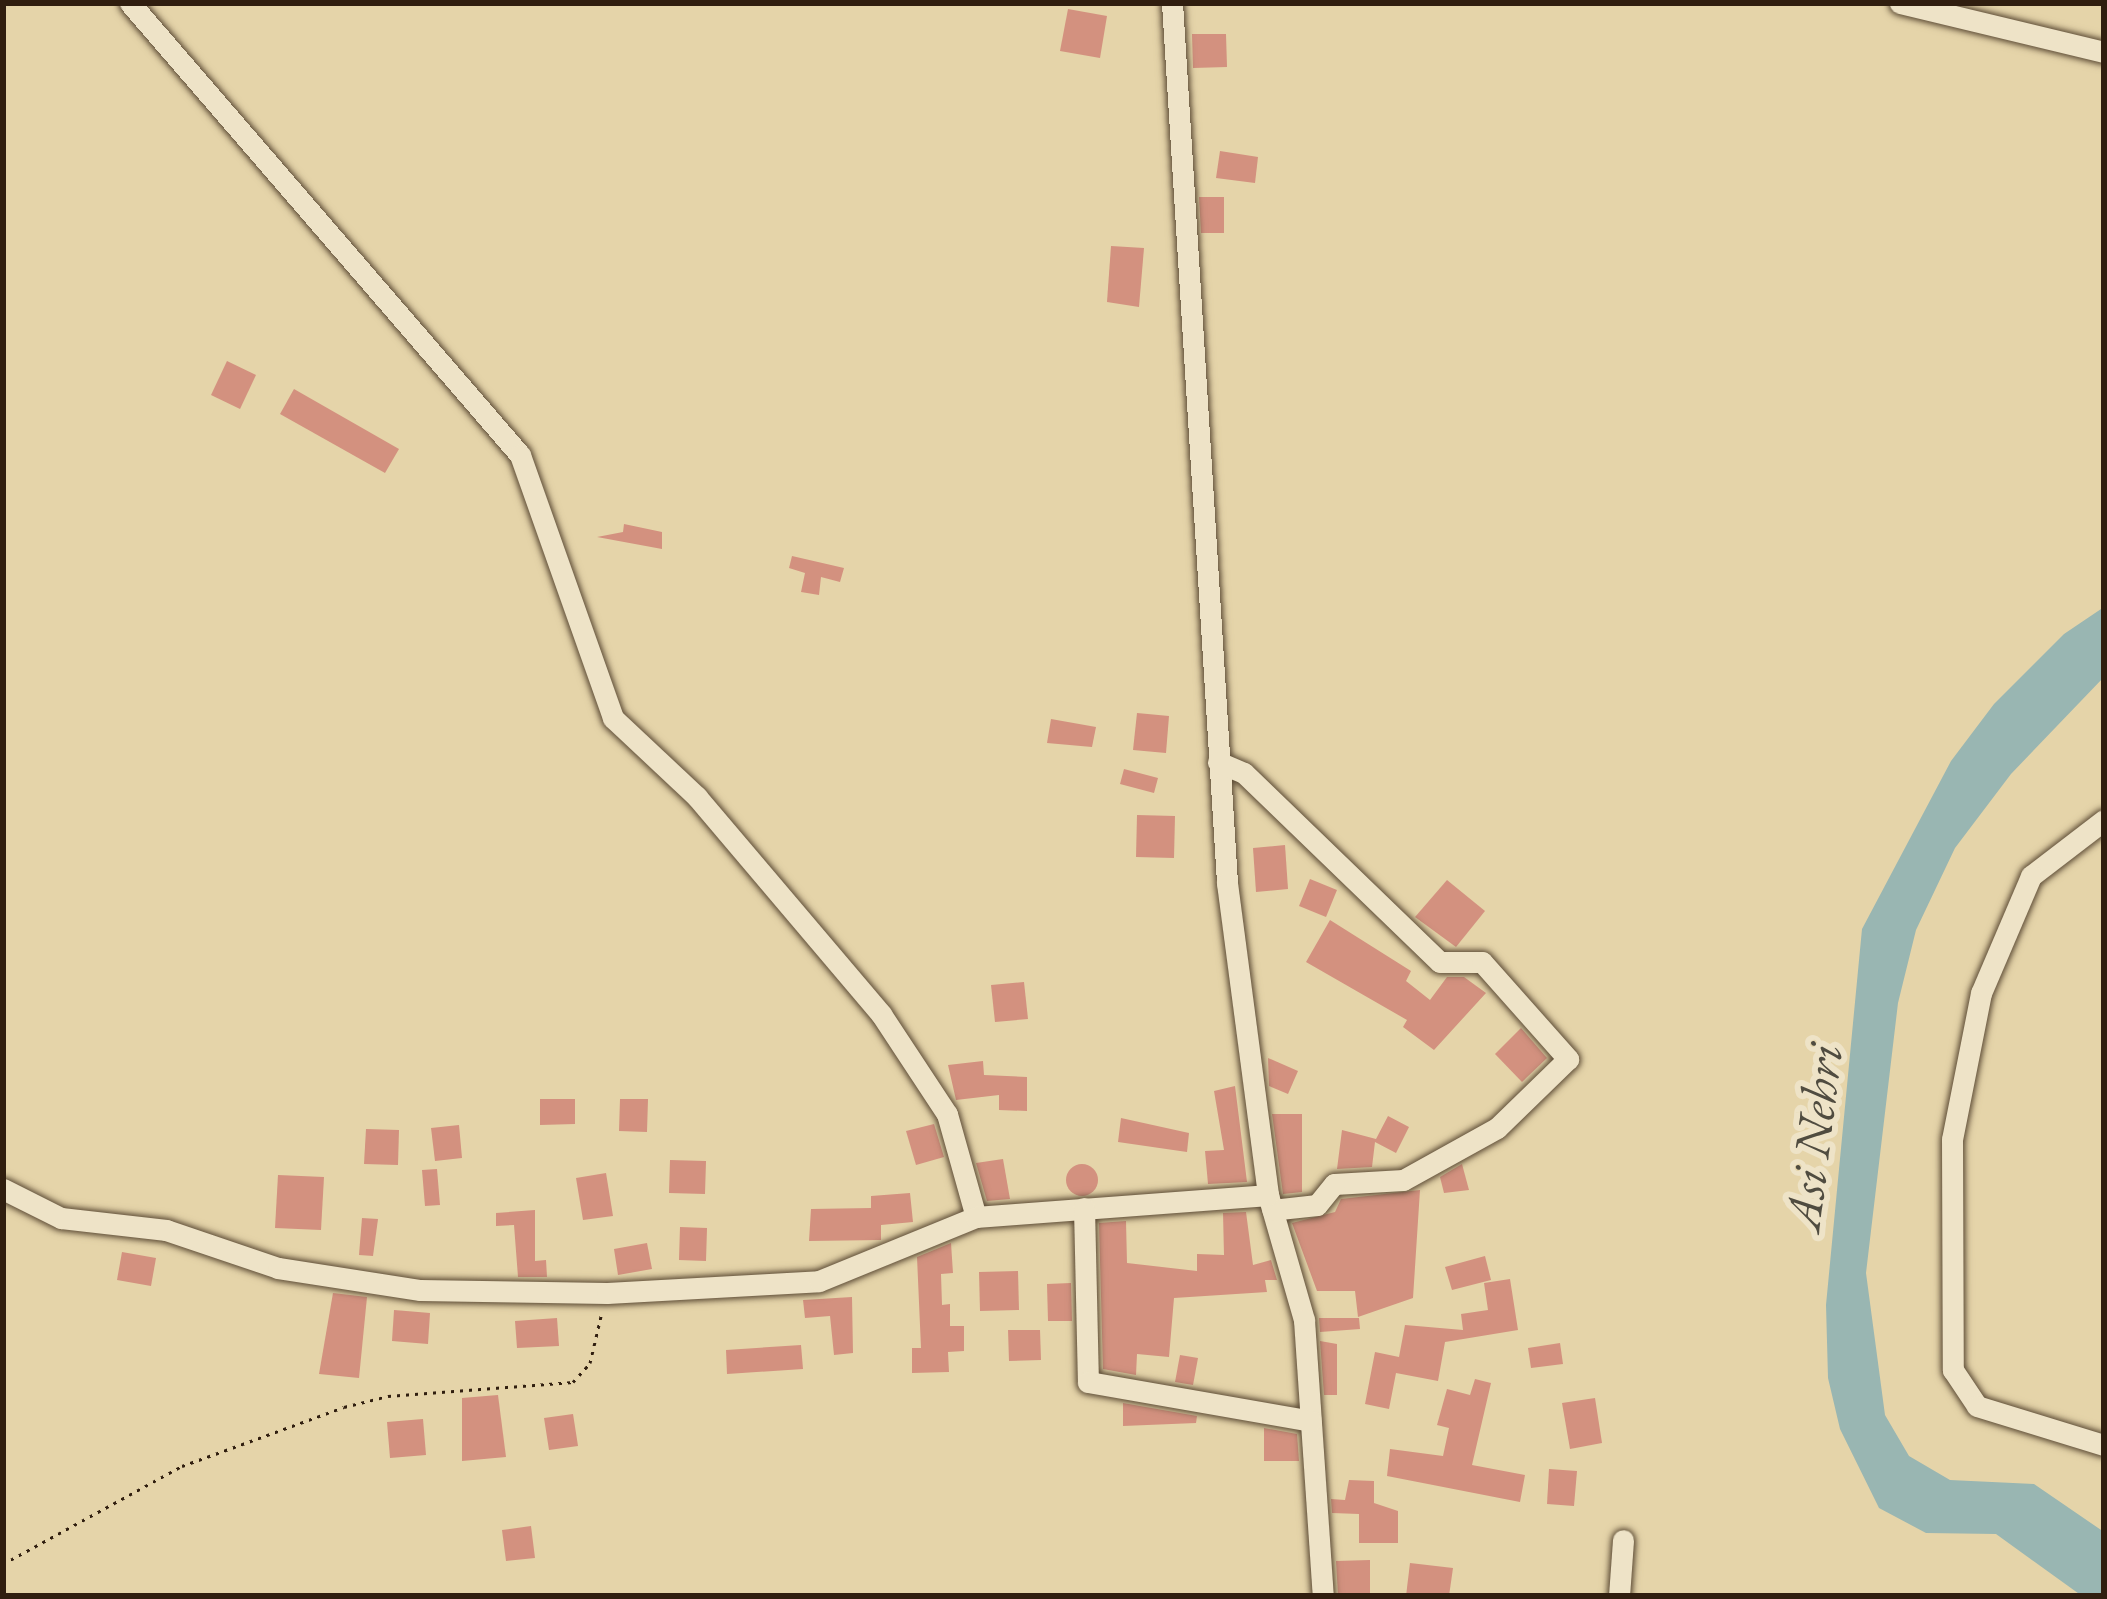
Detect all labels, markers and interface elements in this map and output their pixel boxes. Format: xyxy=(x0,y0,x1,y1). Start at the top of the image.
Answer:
water label: Asi Nehri xyxy=(1771,1040,1855,1234)

